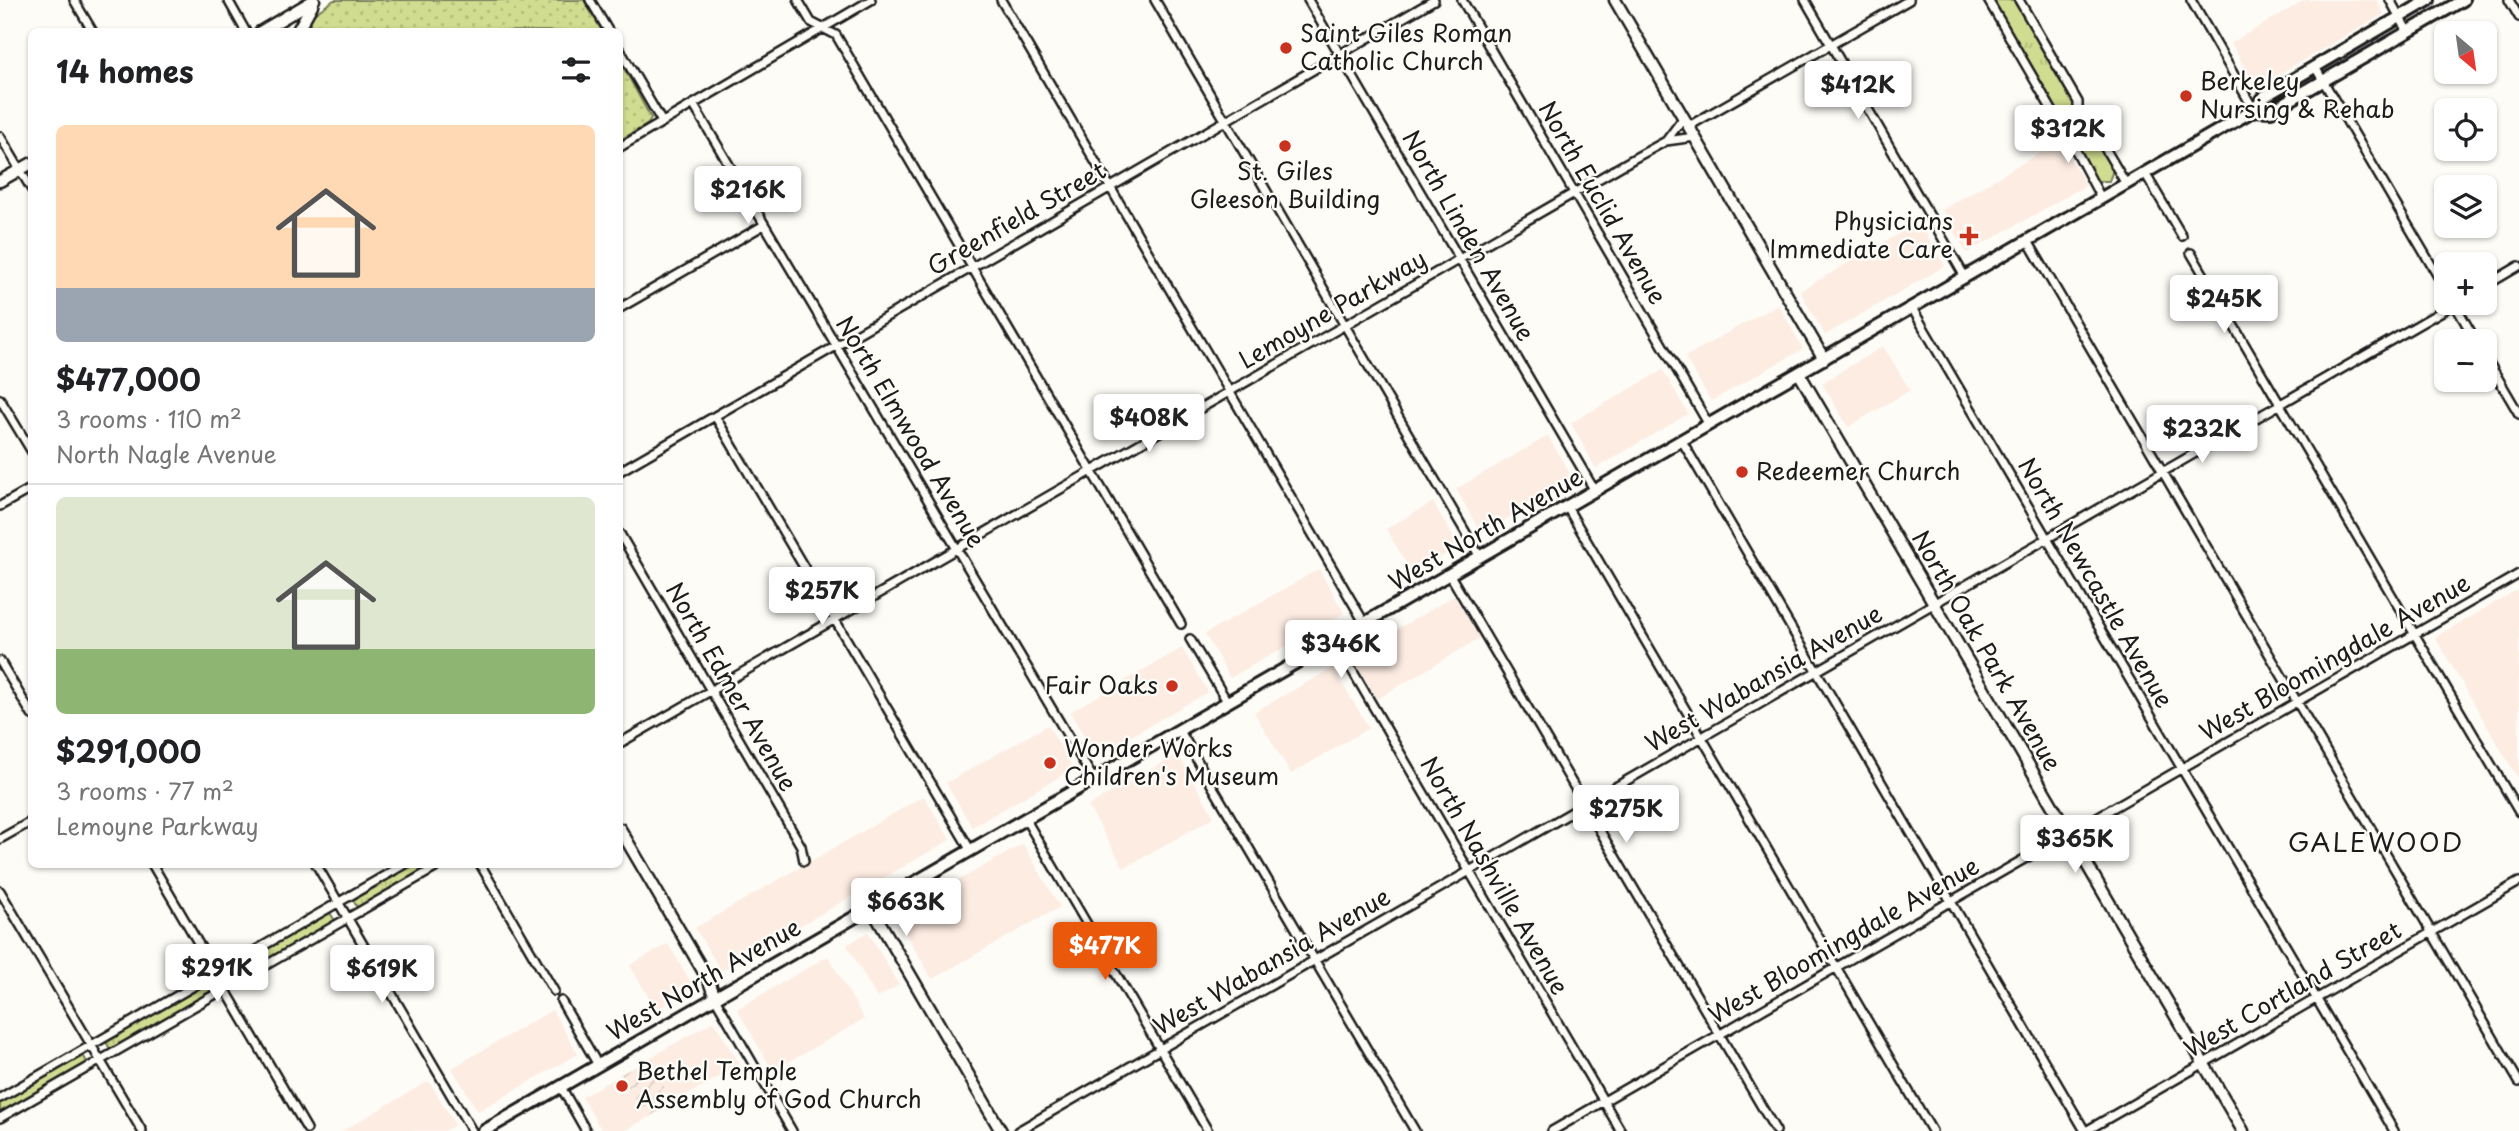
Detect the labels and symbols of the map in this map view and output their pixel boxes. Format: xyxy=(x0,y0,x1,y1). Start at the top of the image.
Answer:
place label: Saint Giles Roman Catholic Church xyxy=(1300,14,1512,78)
north arrow xyxy=(2434,21,2497,84)
marker: Saint Giles Roman Catholic Church xyxy=(1278,40,1294,56)
pin: $412K xyxy=(1809,61,1907,121)
place label: Berkeley Nursing & Rehab xyxy=(2200,62,2395,126)
marker: Berkeley Nursing & Rehab xyxy=(2178,88,2194,104)
street label: North Euclid Avenue xyxy=(1531,94,1677,310)
pin: $312K xyxy=(2019,106,2117,165)
street label: North Linden Avenue xyxy=(1395,123,1545,347)
marker: St. Giles Gleeson Building xyxy=(1277,138,1293,154)
street label: Greenfield Street xyxy=(920,151,1112,283)
place label: St. Giles Gleeson Building xyxy=(1190,152,1380,216)
pin: $216K xyxy=(699,166,797,226)
place label: Physicians Immediate Care xyxy=(1770,202,1953,266)
marker: Physicians Immediate Care xyxy=(1959,226,1979,246)
street label: Lemoyne Parkway xyxy=(1232,240,1432,377)
pin: $245K xyxy=(2175,276,2273,335)
street label: North Elmwood Avenue xyxy=(828,308,995,554)
pin: $408K xyxy=(1100,394,1198,454)
pin: $232K xyxy=(2153,406,2251,465)
street label: North Newcastle Avenue xyxy=(2010,450,2183,714)
place label: Redeemer Church xyxy=(1756,452,1960,488)
street label: West North Avenue xyxy=(1381,458,1589,599)
marker: Redeemer Church xyxy=(1734,464,1750,480)
street label: North Oak Park Avenue xyxy=(1904,523,2072,777)
street label: West Bloomingdale Avenue xyxy=(2192,564,2476,749)
pin: $257K xyxy=(773,568,871,627)
street label: North Edmer Avenue xyxy=(658,575,807,797)
street label: West Wabansia Avenue xyxy=(1638,595,1888,760)
pin: $346K xyxy=(1292,620,1390,680)
place label: Fair Oaks xyxy=(1045,666,1158,702)
marker: Fair Oaks xyxy=(1164,678,1180,694)
place label: Wonder Works Children's Museum xyxy=(1064,729,1279,793)
street label: North Nashville Avenue xyxy=(1413,749,1579,1001)
marker: Wonder Works Children's Museum xyxy=(1042,755,1058,771)
pin: $275K xyxy=(1577,786,1675,845)
pin: $365K xyxy=(2026,816,2124,875)
district label: GALEWOOD xyxy=(2288,822,2464,861)
street label: West Bloomingdale Avenue xyxy=(1701,847,1985,1032)
pin: $663K xyxy=(857,878,955,938)
street label: West Wabansia Avenue xyxy=(1146,878,1396,1043)
street label: West North Avenue xyxy=(599,908,807,1049)
street label: West Cortland Street xyxy=(2176,911,2408,1065)
pin: $477K xyxy=(1056,922,1154,982)
pin: $291K xyxy=(168,944,266,1004)
pin: $619K xyxy=(333,946,431,1005)
place label: Bethel Temple Assembly of God Church xyxy=(636,1052,922,1116)
marker: Bethel Temple Assembly of God Church xyxy=(614,1078,630,1094)

